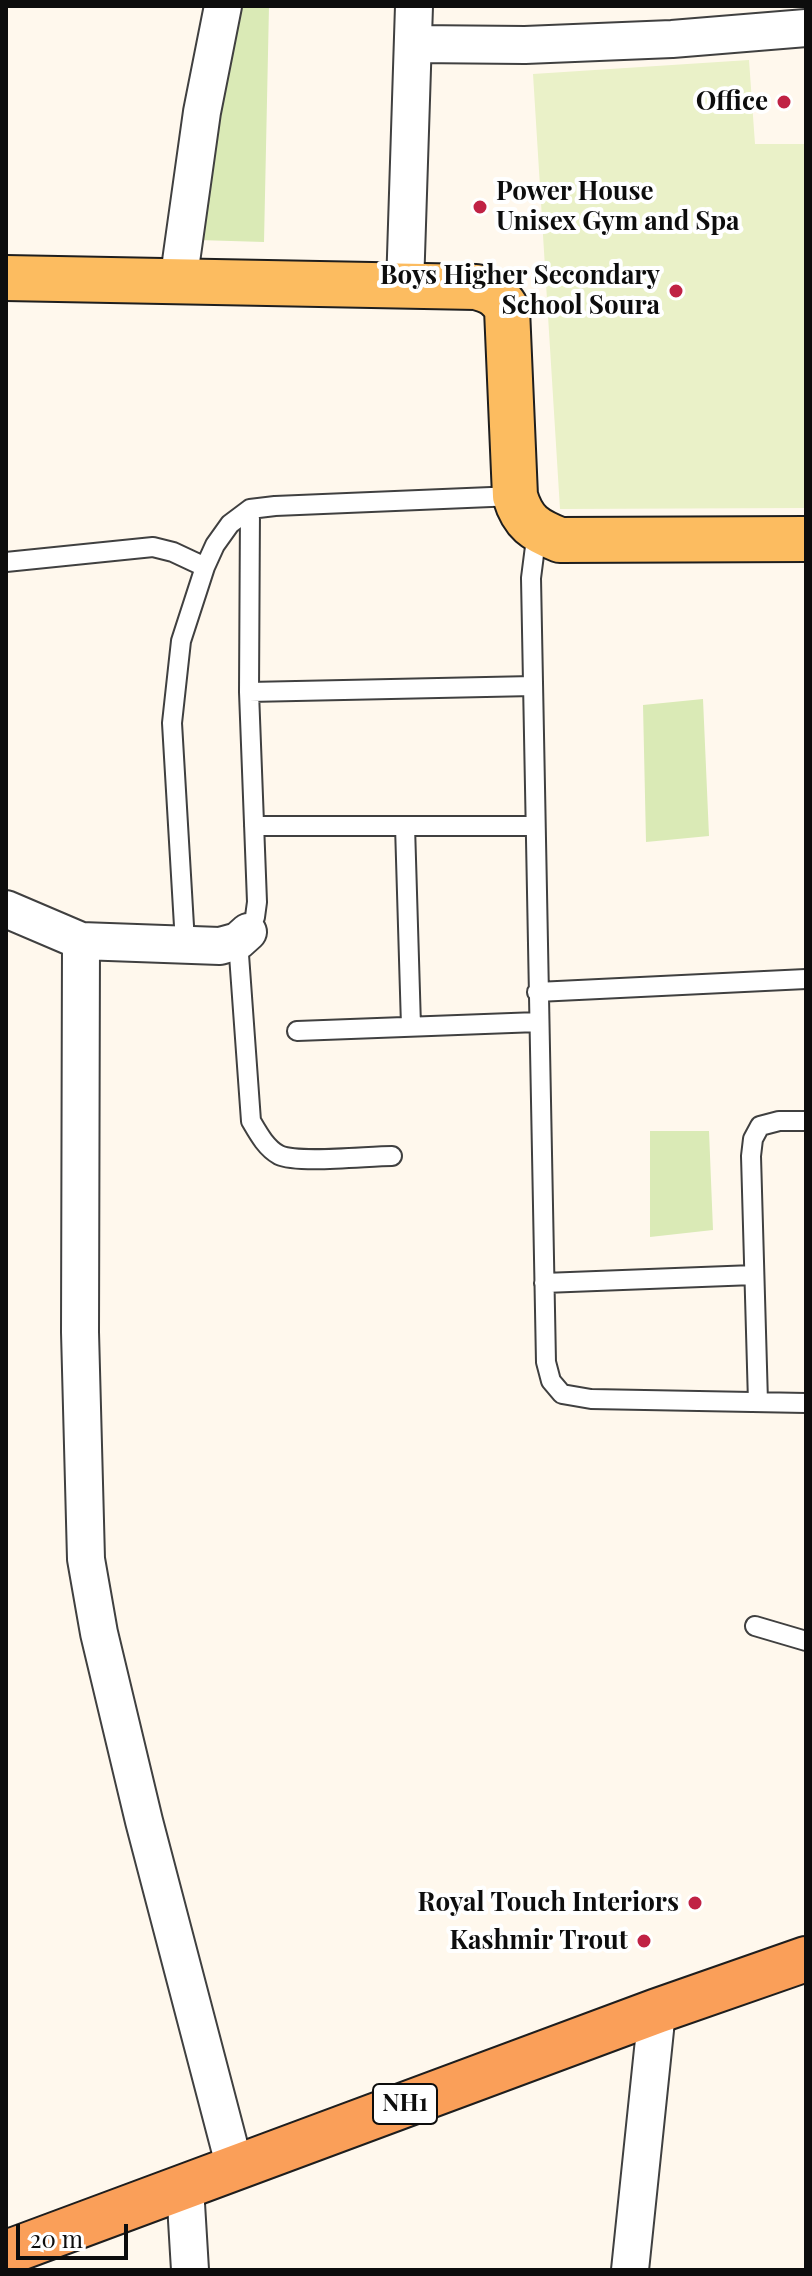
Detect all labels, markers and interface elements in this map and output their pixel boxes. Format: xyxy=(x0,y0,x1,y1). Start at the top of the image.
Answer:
place label: Office xyxy=(696,86,768,118)
marker: Office xyxy=(775,93,793,111)
place label: Power House Unisex Gym and Spa xyxy=(496,176,740,238)
marker: Power House Unisex Gym and Spa xyxy=(471,198,489,216)
place label: Boys Higher Secondary School Soura xyxy=(380,260,660,322)
marker: Boys Higher Secondary School Soura xyxy=(667,282,685,300)
place label: Royal Touch Interiors xyxy=(417,1887,679,1919)
marker: Royal Touch Interiors xyxy=(686,1894,704,1912)
place label: Kashmir Trout xyxy=(449,1925,628,1957)
marker: Kashmir Trout xyxy=(635,1932,653,1950)
road number: NH1 xyxy=(373,2084,437,2124)
scale bar xyxy=(20,2208,132,2258)
text: 20 m xyxy=(30,2222,83,2254)

